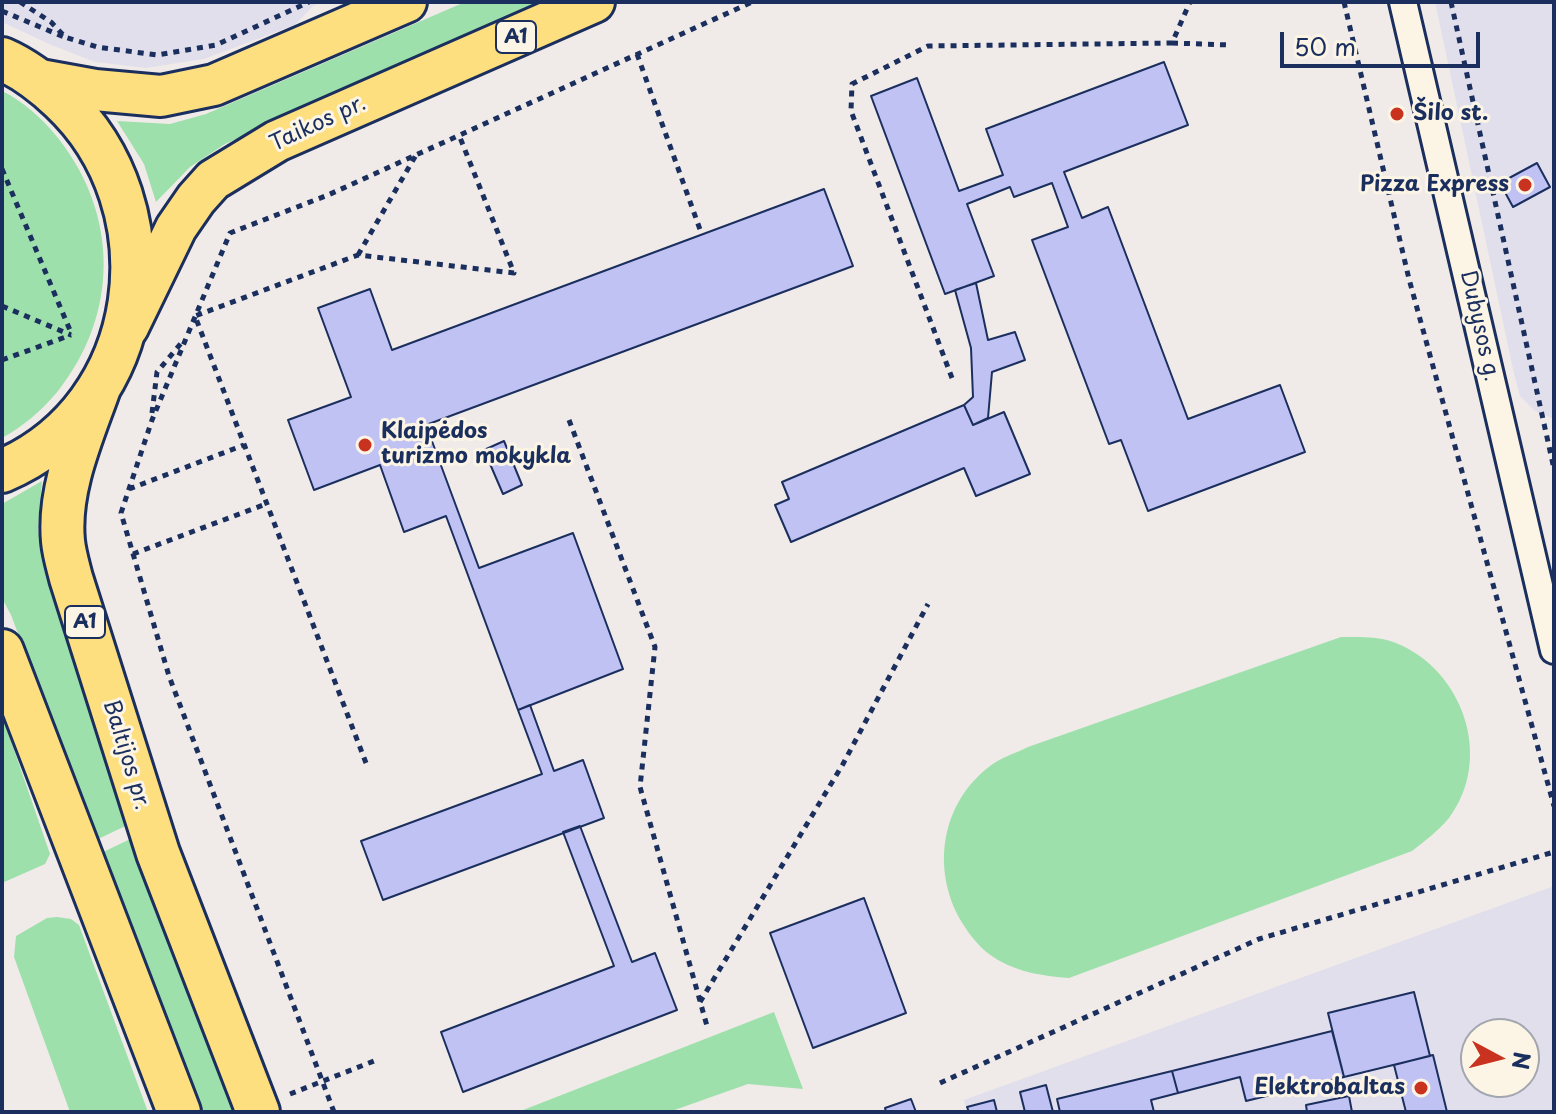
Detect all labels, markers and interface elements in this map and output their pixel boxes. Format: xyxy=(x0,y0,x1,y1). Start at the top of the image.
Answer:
scale bar xyxy=(1284,16,1484,66)
road number: A1 xyxy=(496,21,536,53)
text: 50 m xyxy=(1294,28,1356,64)
street label: Taikos pr. xyxy=(266,90,370,158)
place label: Šilo st. xyxy=(1413,101,1488,127)
marker: Šilo st. xyxy=(1388,105,1406,123)
place label: Pizza Express xyxy=(1360,172,1509,198)
marker: Pizza Express xyxy=(1516,176,1534,194)
street label: Dubysos g. xyxy=(1453,268,1505,384)
place label: Klaipėdos turizmo mokykla xyxy=(381,419,571,470)
marker: Klaipėdos turizmo mokykla xyxy=(356,436,374,454)
road number: A1 xyxy=(65,606,105,638)
street label: Baltijos pr. xyxy=(97,697,155,813)
north arrow xyxy=(1460,1018,1540,1098)
text: N xyxy=(1505,1050,1540,1071)
place label: Elektrobaltas xyxy=(1254,1075,1405,1101)
marker: Elektrobaltas xyxy=(1412,1079,1430,1097)

